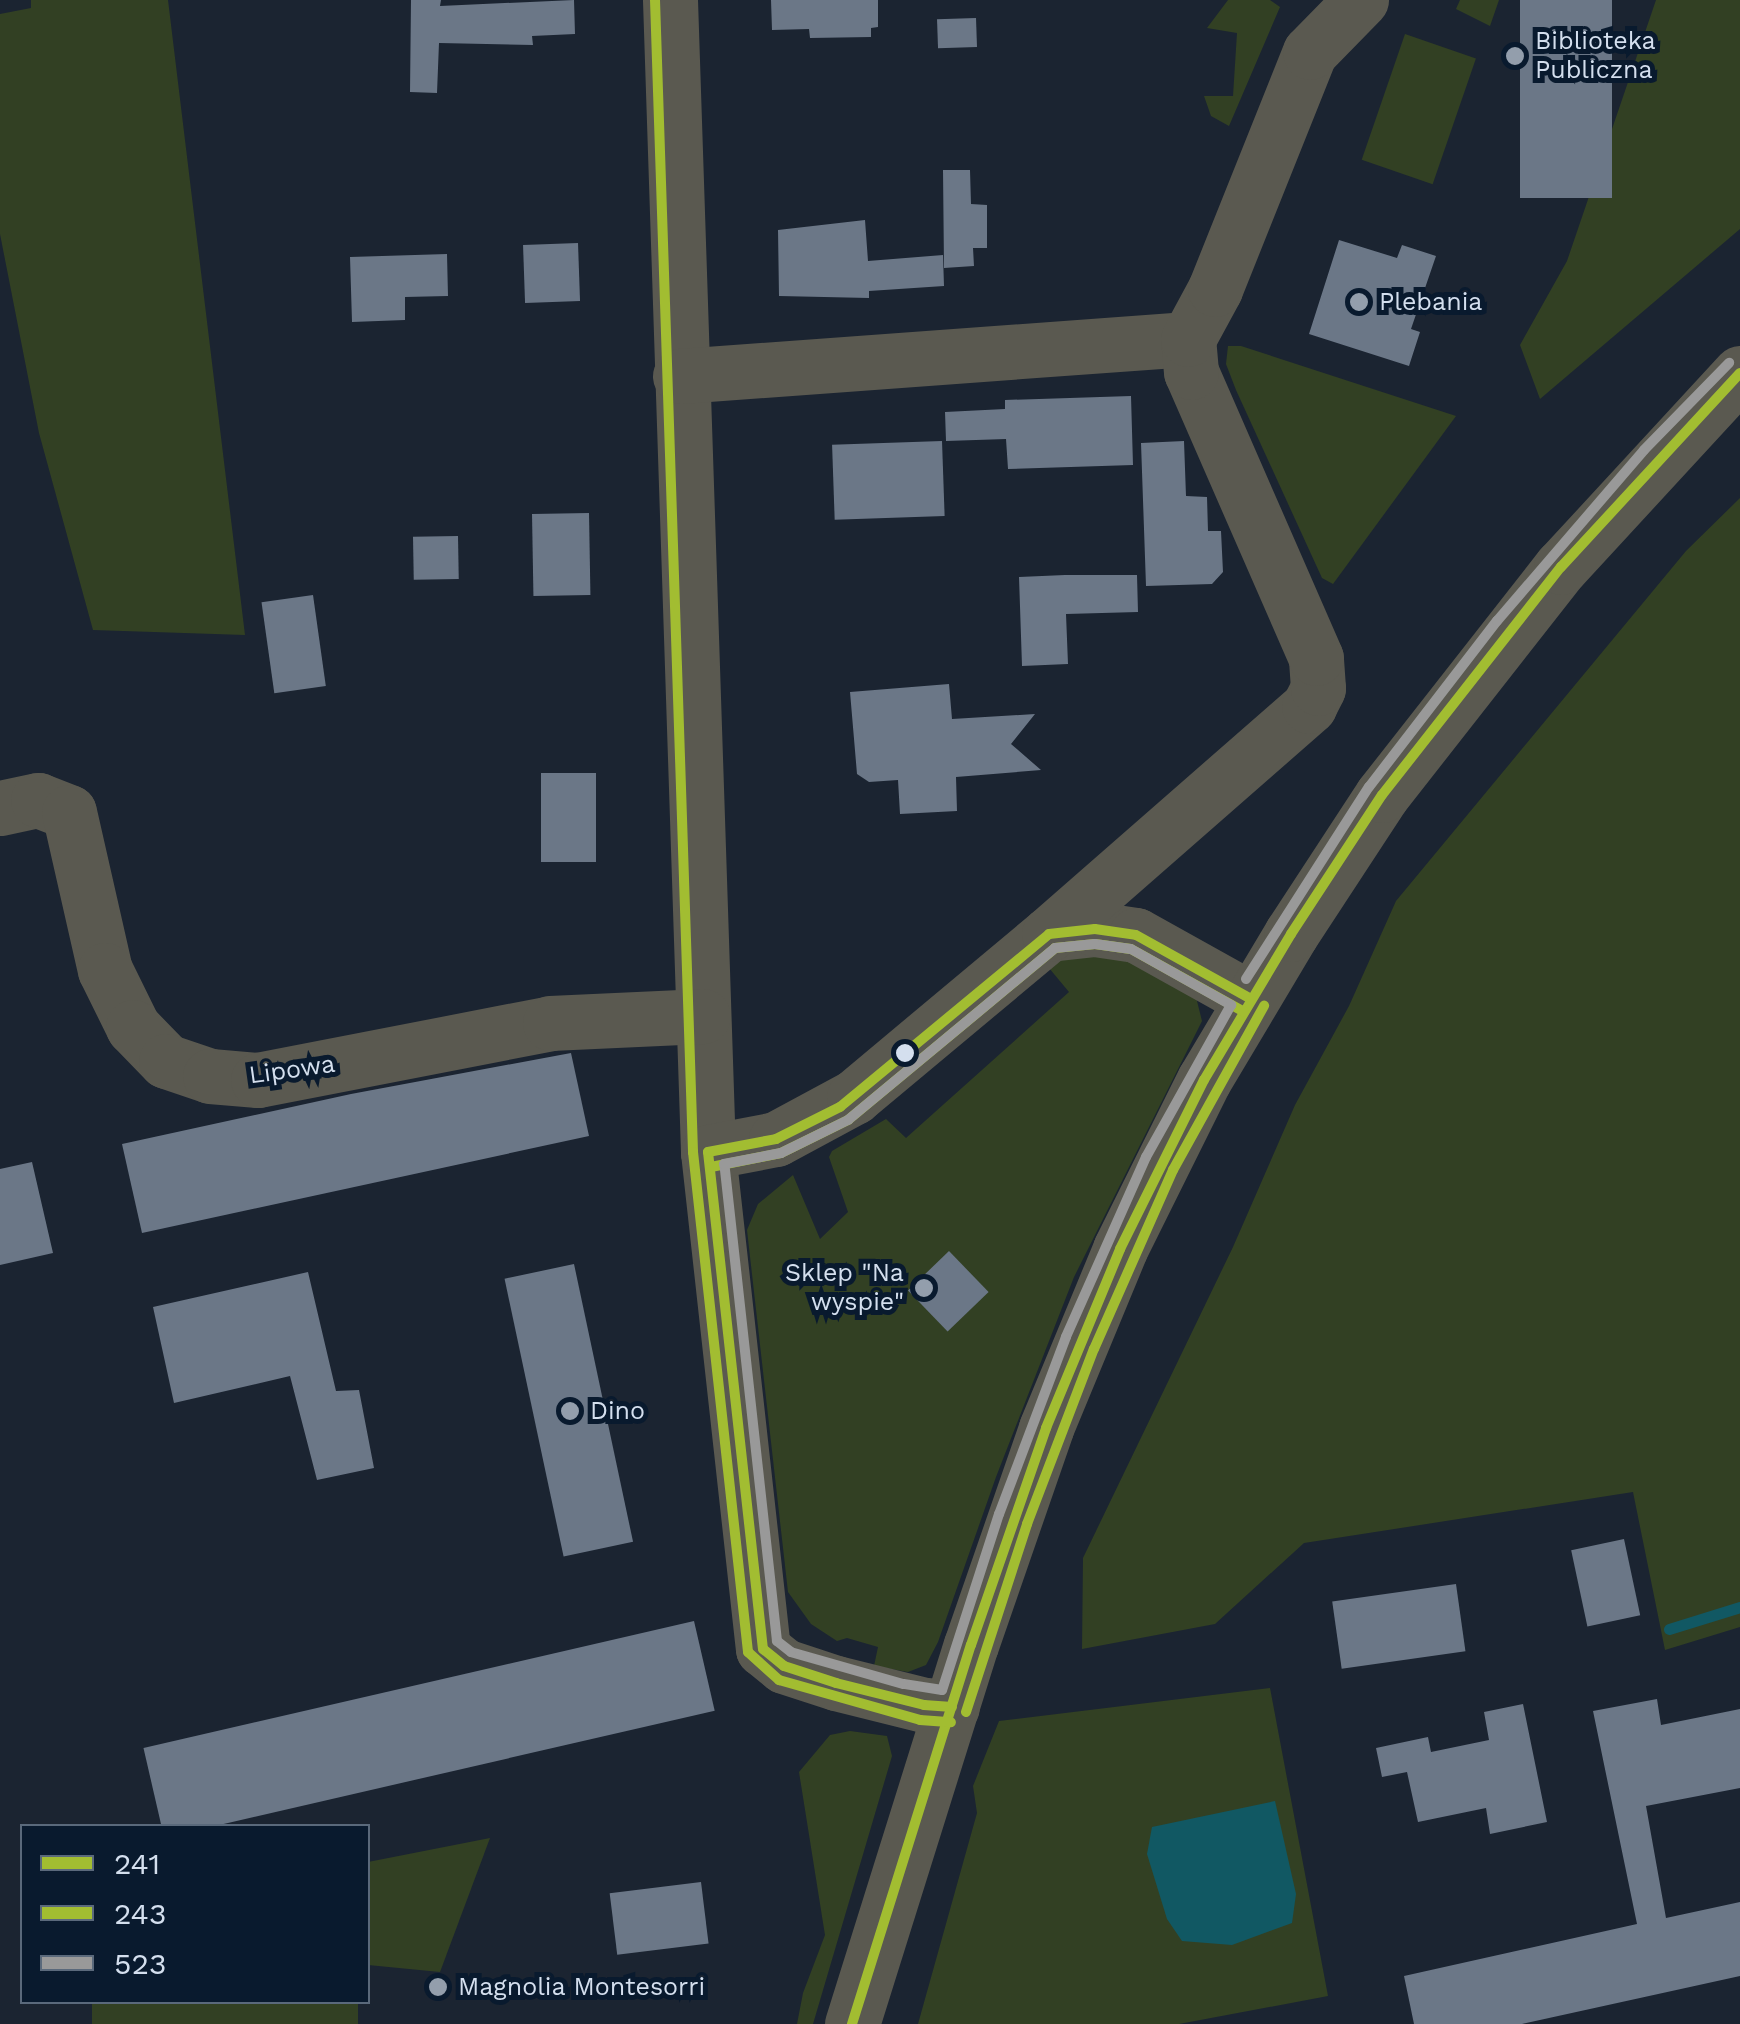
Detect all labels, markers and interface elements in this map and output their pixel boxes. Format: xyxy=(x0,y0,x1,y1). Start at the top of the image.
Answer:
place label: Biblioteka Publiczna xyxy=(1535,27,1656,86)
marker: Biblioteka Publiczna xyxy=(1504,45,1526,67)
place label: Plebania xyxy=(1379,287,1482,317)
marker: Plebania xyxy=(1348,291,1370,313)
unlabelled marker xyxy=(895,1043,915,1063)
street label: Lipowa xyxy=(247,1049,337,1091)
place label: Sklep "Na wyspie" xyxy=(785,1259,904,1318)
marker: Sklep "Na wyspie" xyxy=(913,1277,935,1299)
place label: Dino xyxy=(590,1396,645,1426)
marker: Dino xyxy=(559,1400,581,1422)
legend xyxy=(20,1824,370,2004)
text: 241 xyxy=(114,1846,160,1881)
text: 243 xyxy=(114,1896,166,1931)
text: 523 xyxy=(114,1946,166,1981)
place label: Magnolia Montesorri xyxy=(458,1972,706,2002)
marker: Magnolia Montesorri xyxy=(427,1976,449,1998)

